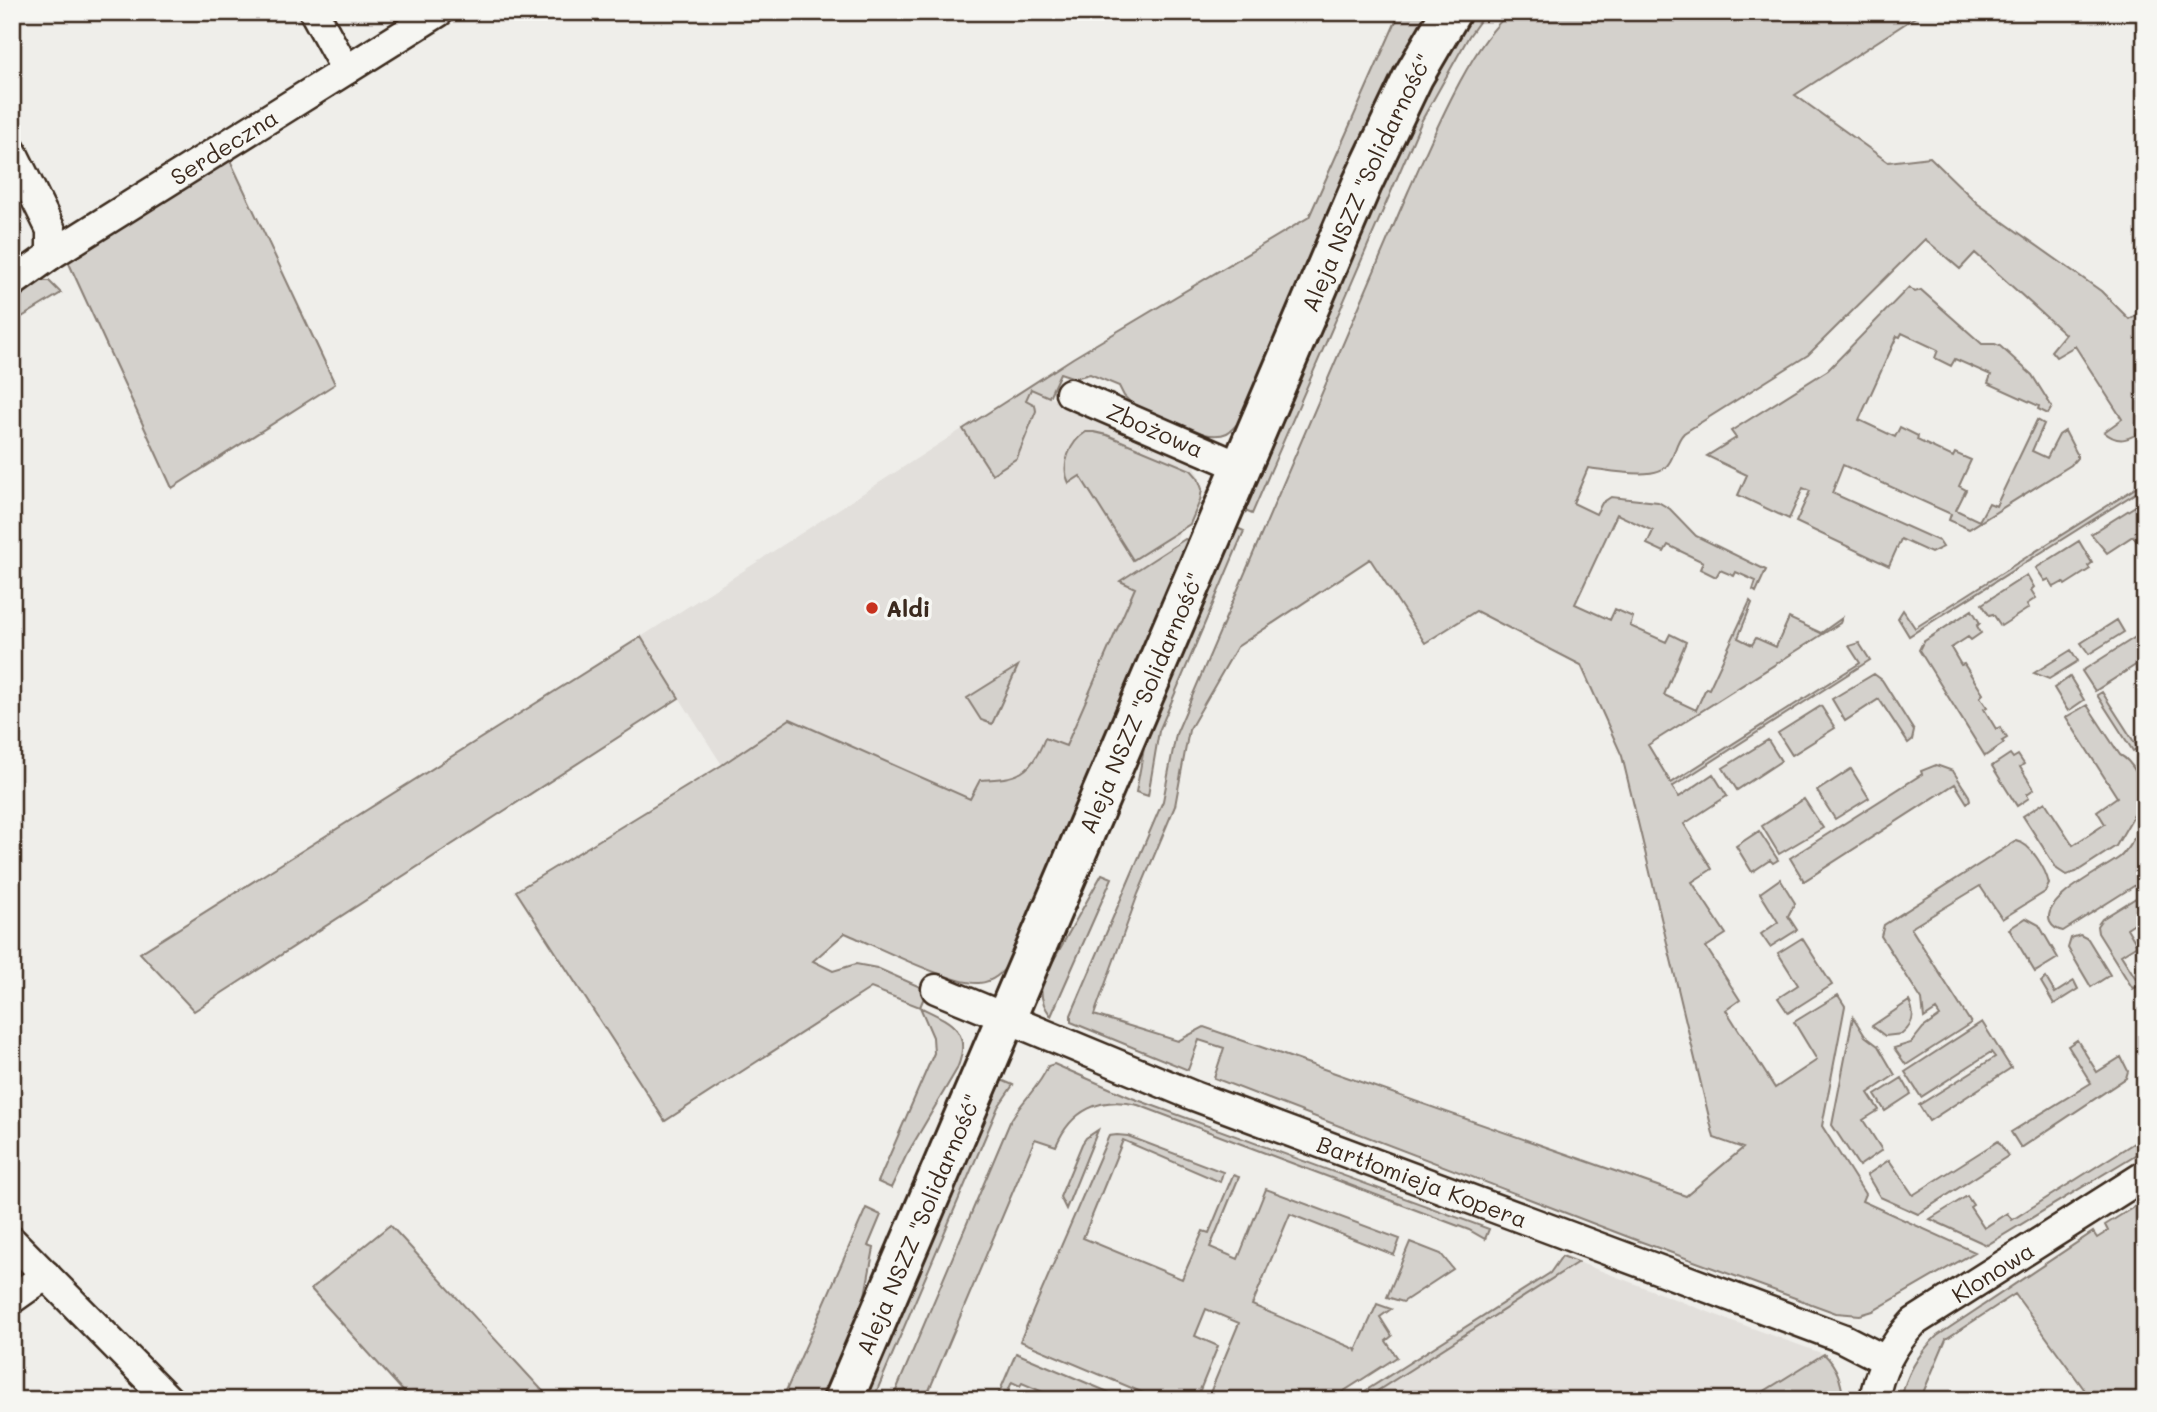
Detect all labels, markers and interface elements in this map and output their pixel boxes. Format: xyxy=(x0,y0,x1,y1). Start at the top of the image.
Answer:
street label: Aleja NSZZ "Solidarność" xyxy=(1294,48,1438,316)
street label: Serdeczna xyxy=(165,102,283,192)
street label: Zbożowa xyxy=(1102,396,1208,464)
street label: Aleja NSZZ "Solidarność" xyxy=(1072,568,1209,838)
place label: Aldi xyxy=(886,593,931,623)
marker: Aldi xyxy=(864,600,880,616)
street label: Aleja NSZZ "Solidarność" xyxy=(849,1089,987,1359)
street label: Bartłomieja Kopera xyxy=(1313,1128,1532,1234)
street label: Klonowa xyxy=(1946,1235,2039,1309)

